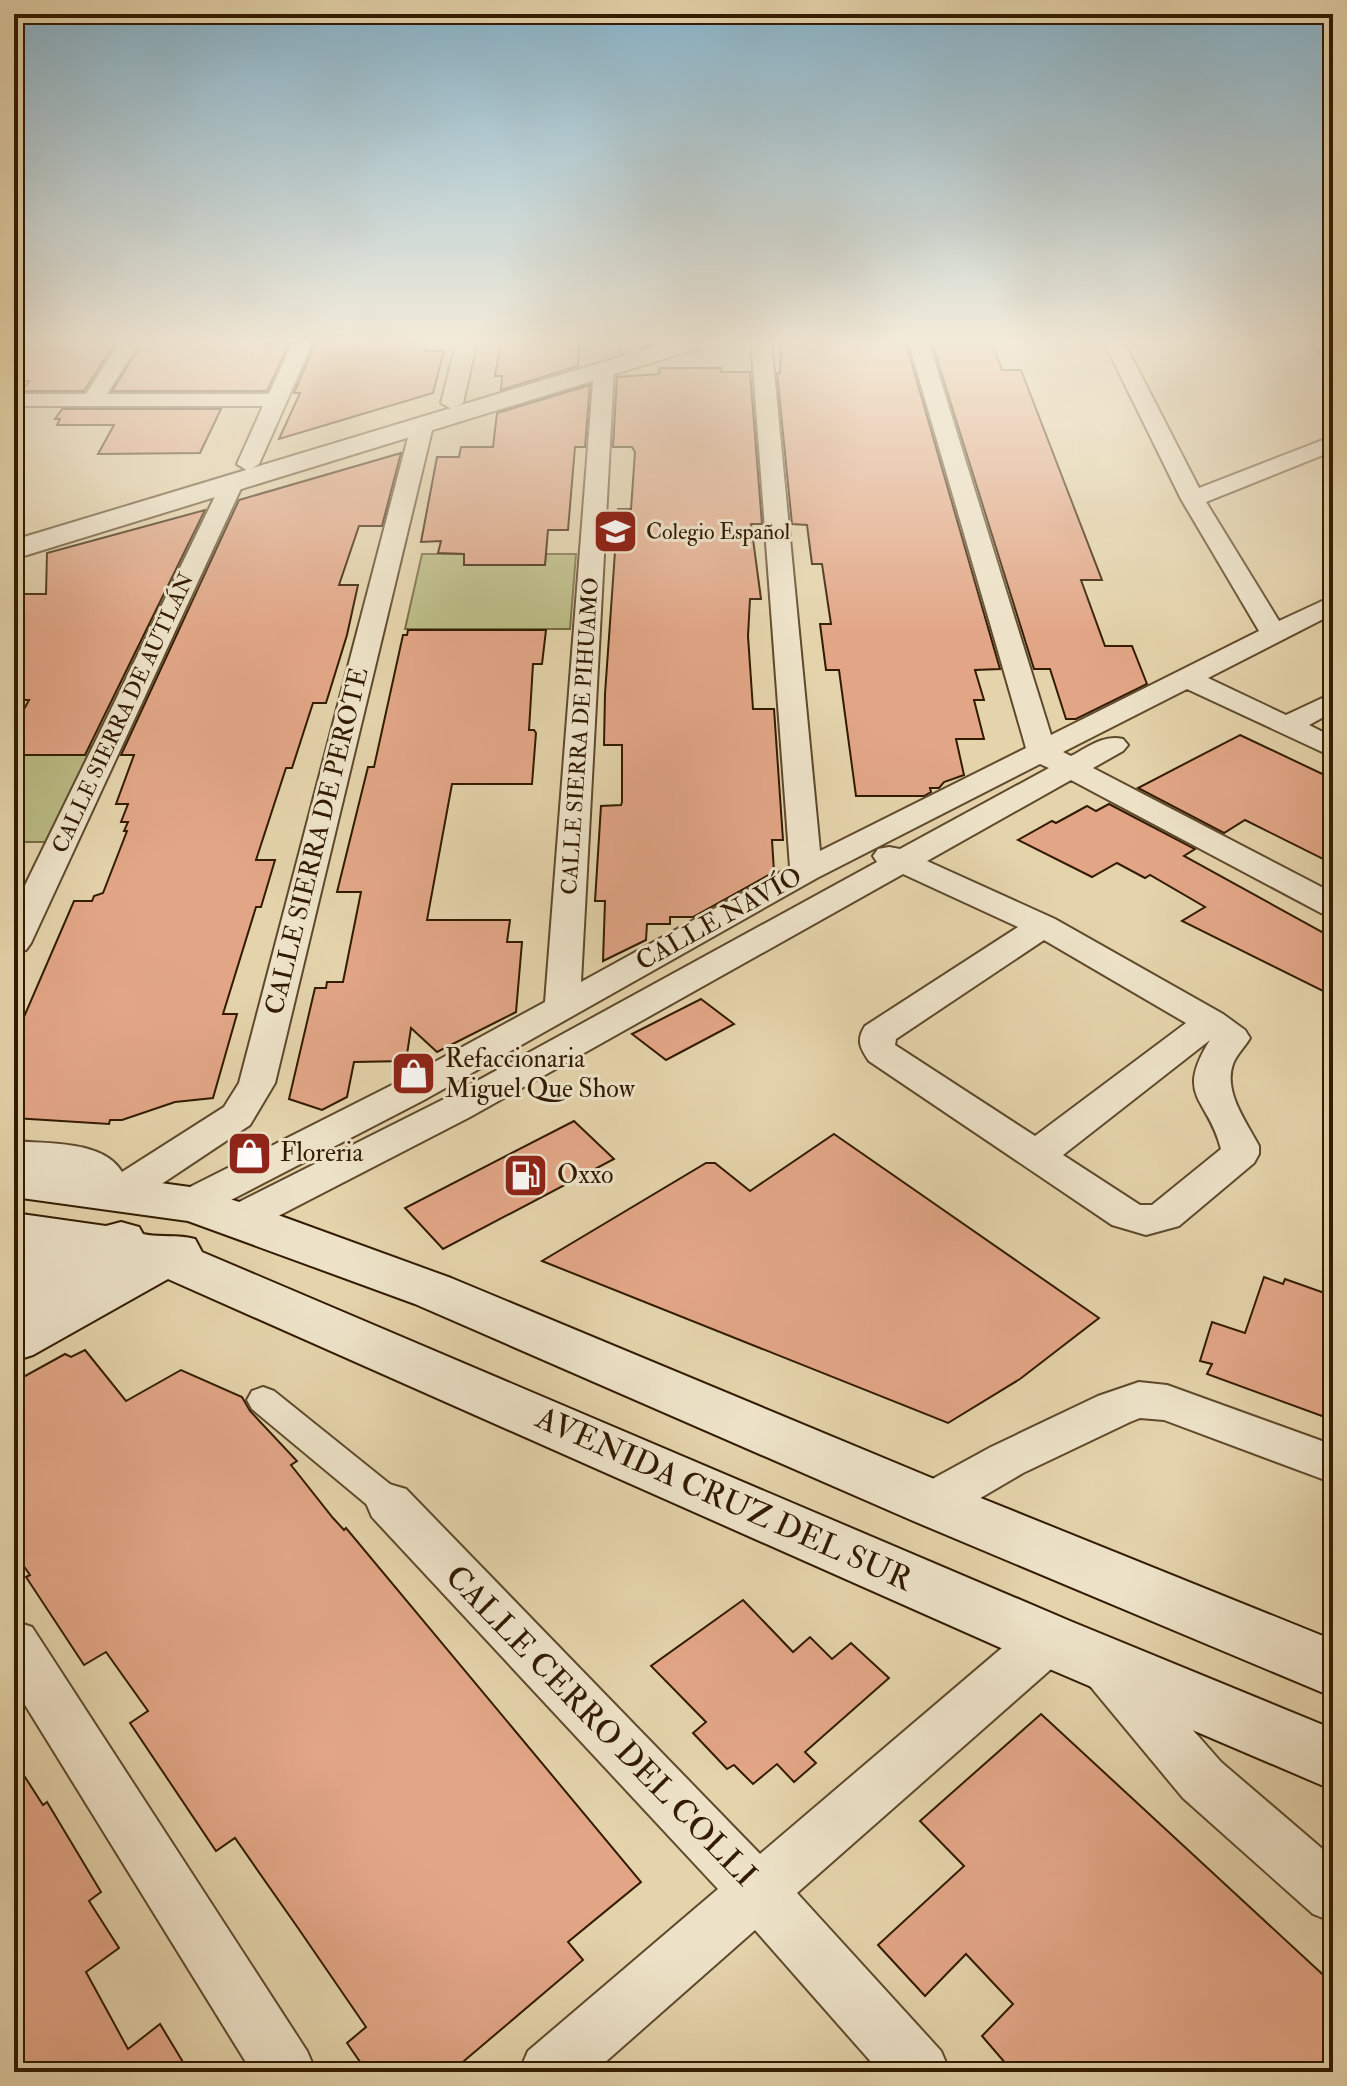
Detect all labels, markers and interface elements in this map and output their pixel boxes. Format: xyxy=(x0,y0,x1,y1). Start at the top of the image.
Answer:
school or university icon: Colegio Español xyxy=(591,508,639,556)
place label: Colegio Español xyxy=(646,518,790,547)
street label: CALLE SIERRA DE AUTLÁN xyxy=(46,568,200,858)
street label: CALLE SIERRA DE PIHUAMO xyxy=(555,576,605,896)
street label: CALLE SIERRA DE PEROTE xyxy=(258,664,376,1018)
street label: CALLE NAVÍO xyxy=(629,858,808,978)
place label: Refaccionaria Miguel Que Show xyxy=(445,1043,636,1105)
shop icon: Refaccionaria Miguel Que Show xyxy=(390,1050,438,1098)
shop icon: Floreria xyxy=(225,1129,273,1177)
place label: Floreria xyxy=(280,1137,363,1169)
fuel station icon: Oxxo xyxy=(502,1151,550,1199)
place label: Oxxo xyxy=(557,1159,614,1191)
street label: AVENIDA CRUZ DEL SUR xyxy=(529,1397,919,1601)
street label: CALLE CERRO DEL COLLI xyxy=(437,1557,765,1895)

